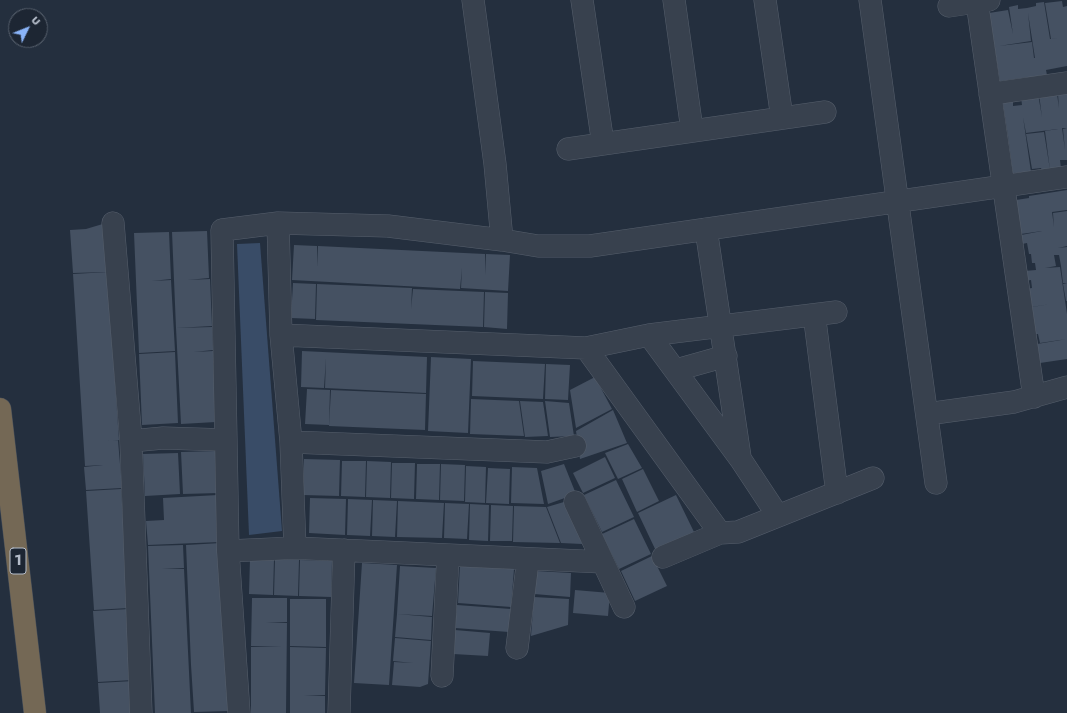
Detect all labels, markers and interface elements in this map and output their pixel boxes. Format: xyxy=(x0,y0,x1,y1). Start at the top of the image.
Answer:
north arrow xyxy=(8,8,48,48)
text: U xyxy=(28,12,45,29)
road number: 1 xyxy=(10,548,26,574)

